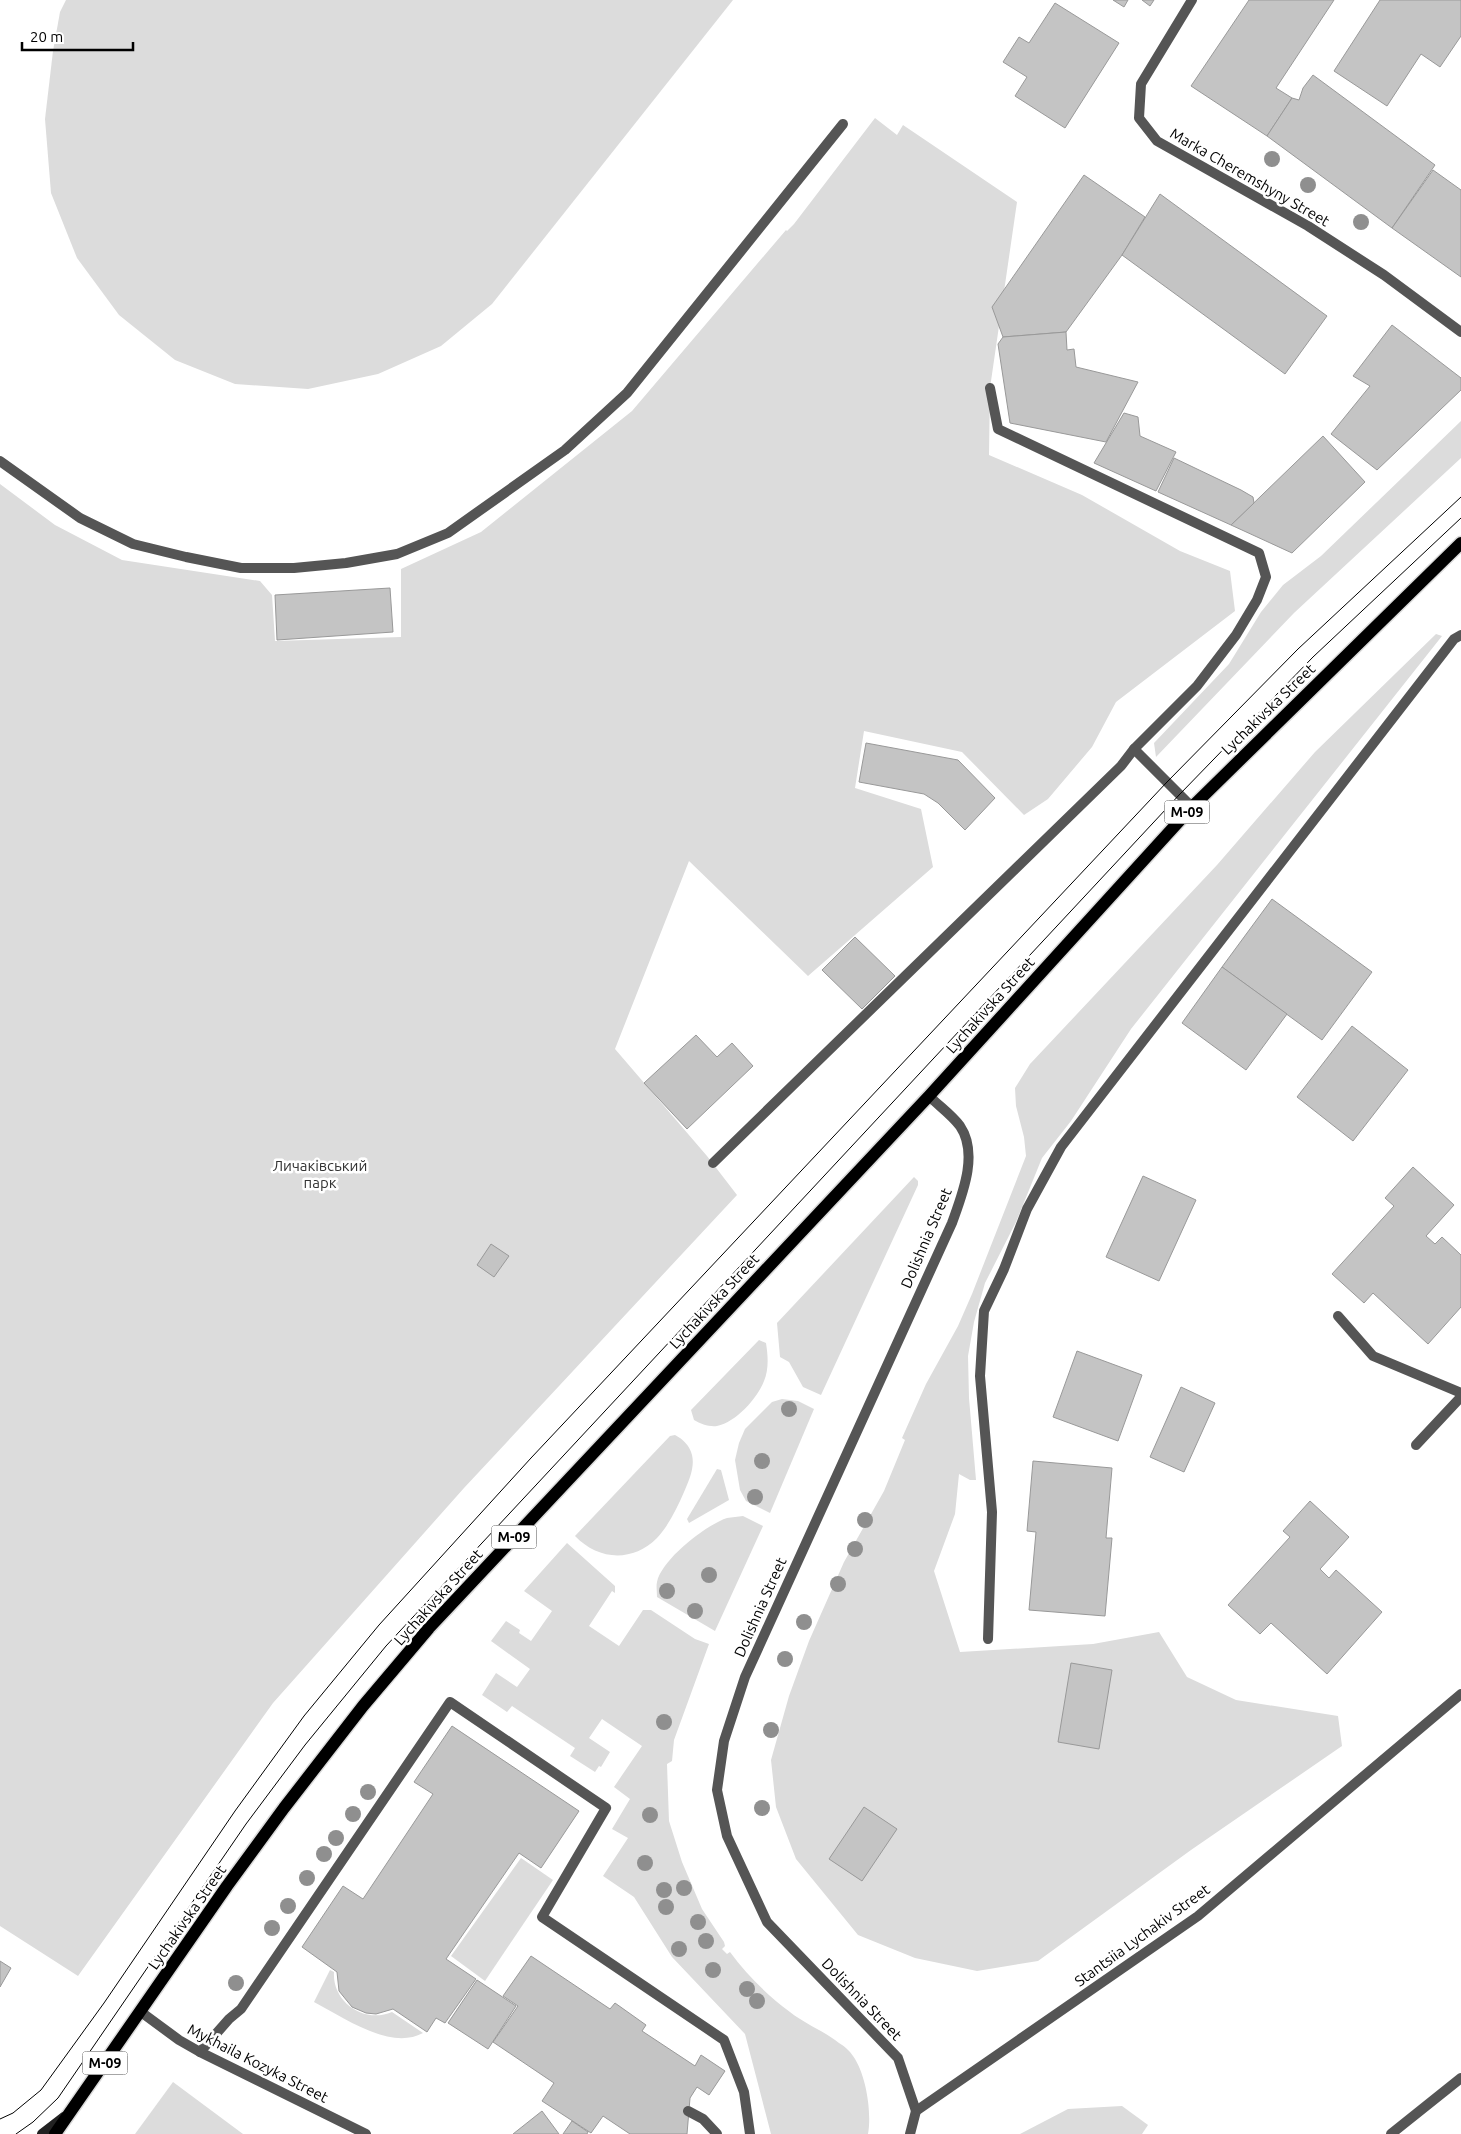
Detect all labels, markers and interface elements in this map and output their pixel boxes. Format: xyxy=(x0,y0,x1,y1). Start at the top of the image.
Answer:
scale bar xyxy=(22,20,134,52)
text: 20 m xyxy=(30,28,63,45)
street label: Marka Cheremshyny Street xyxy=(1167,124,1333,230)
street label: Lychakivska Street xyxy=(1218,660,1318,758)
road number: М-09 xyxy=(1164,800,1210,824)
street label: Lychakivska Street xyxy=(942,953,1038,1057)
park label: Личаківський парк xyxy=(273,1157,367,1191)
street label: Dolishnia Street xyxy=(897,1185,955,1291)
street label: Lychakivska Street xyxy=(666,1250,762,1352)
road number: М-09 xyxy=(492,1525,536,1548)
street label: Lychakivska Street xyxy=(390,1545,486,1649)
street label: Dolishnia Street xyxy=(730,1554,790,1659)
street label: Lychakivska Street xyxy=(145,1861,229,1972)
street label: Stantsiia Lychakiv Street xyxy=(1071,1880,1213,1990)
street label: Dolishnia Street xyxy=(819,1955,905,2044)
street label: Mykhaila Kozyka Street xyxy=(185,2020,331,2106)
road number: М-09 xyxy=(82,2052,128,2074)

